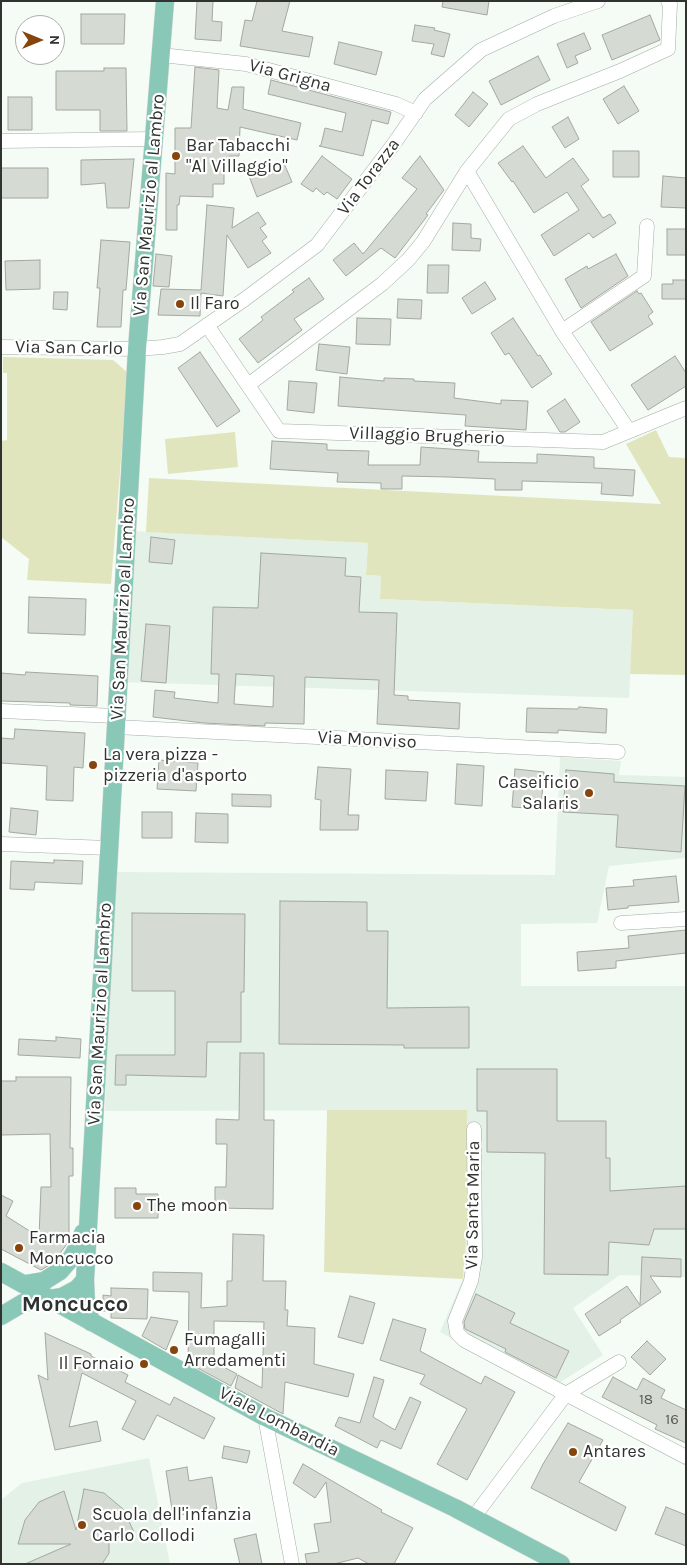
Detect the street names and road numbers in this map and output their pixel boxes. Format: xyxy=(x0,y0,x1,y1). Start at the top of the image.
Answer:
street label: Via Grigna xyxy=(247,55,333,97)
street label: Via San Maurizio al Lambro xyxy=(129,93,169,317)
street label: Via Torazza xyxy=(333,134,405,220)
street label: Via San Carlo xyxy=(15,336,123,360)
street label: Villaggio Brugherio xyxy=(349,422,505,450)
street label: Via San Maurizio al Lambro xyxy=(106,497,140,721)
street label: Via Monviso xyxy=(317,727,417,753)
street label: Via San Maurizio al Lambro xyxy=(83,902,117,1126)
street label: Via Santa Maria xyxy=(461,1140,485,1270)
street label: Viale Lombardia xyxy=(215,1382,343,1462)

